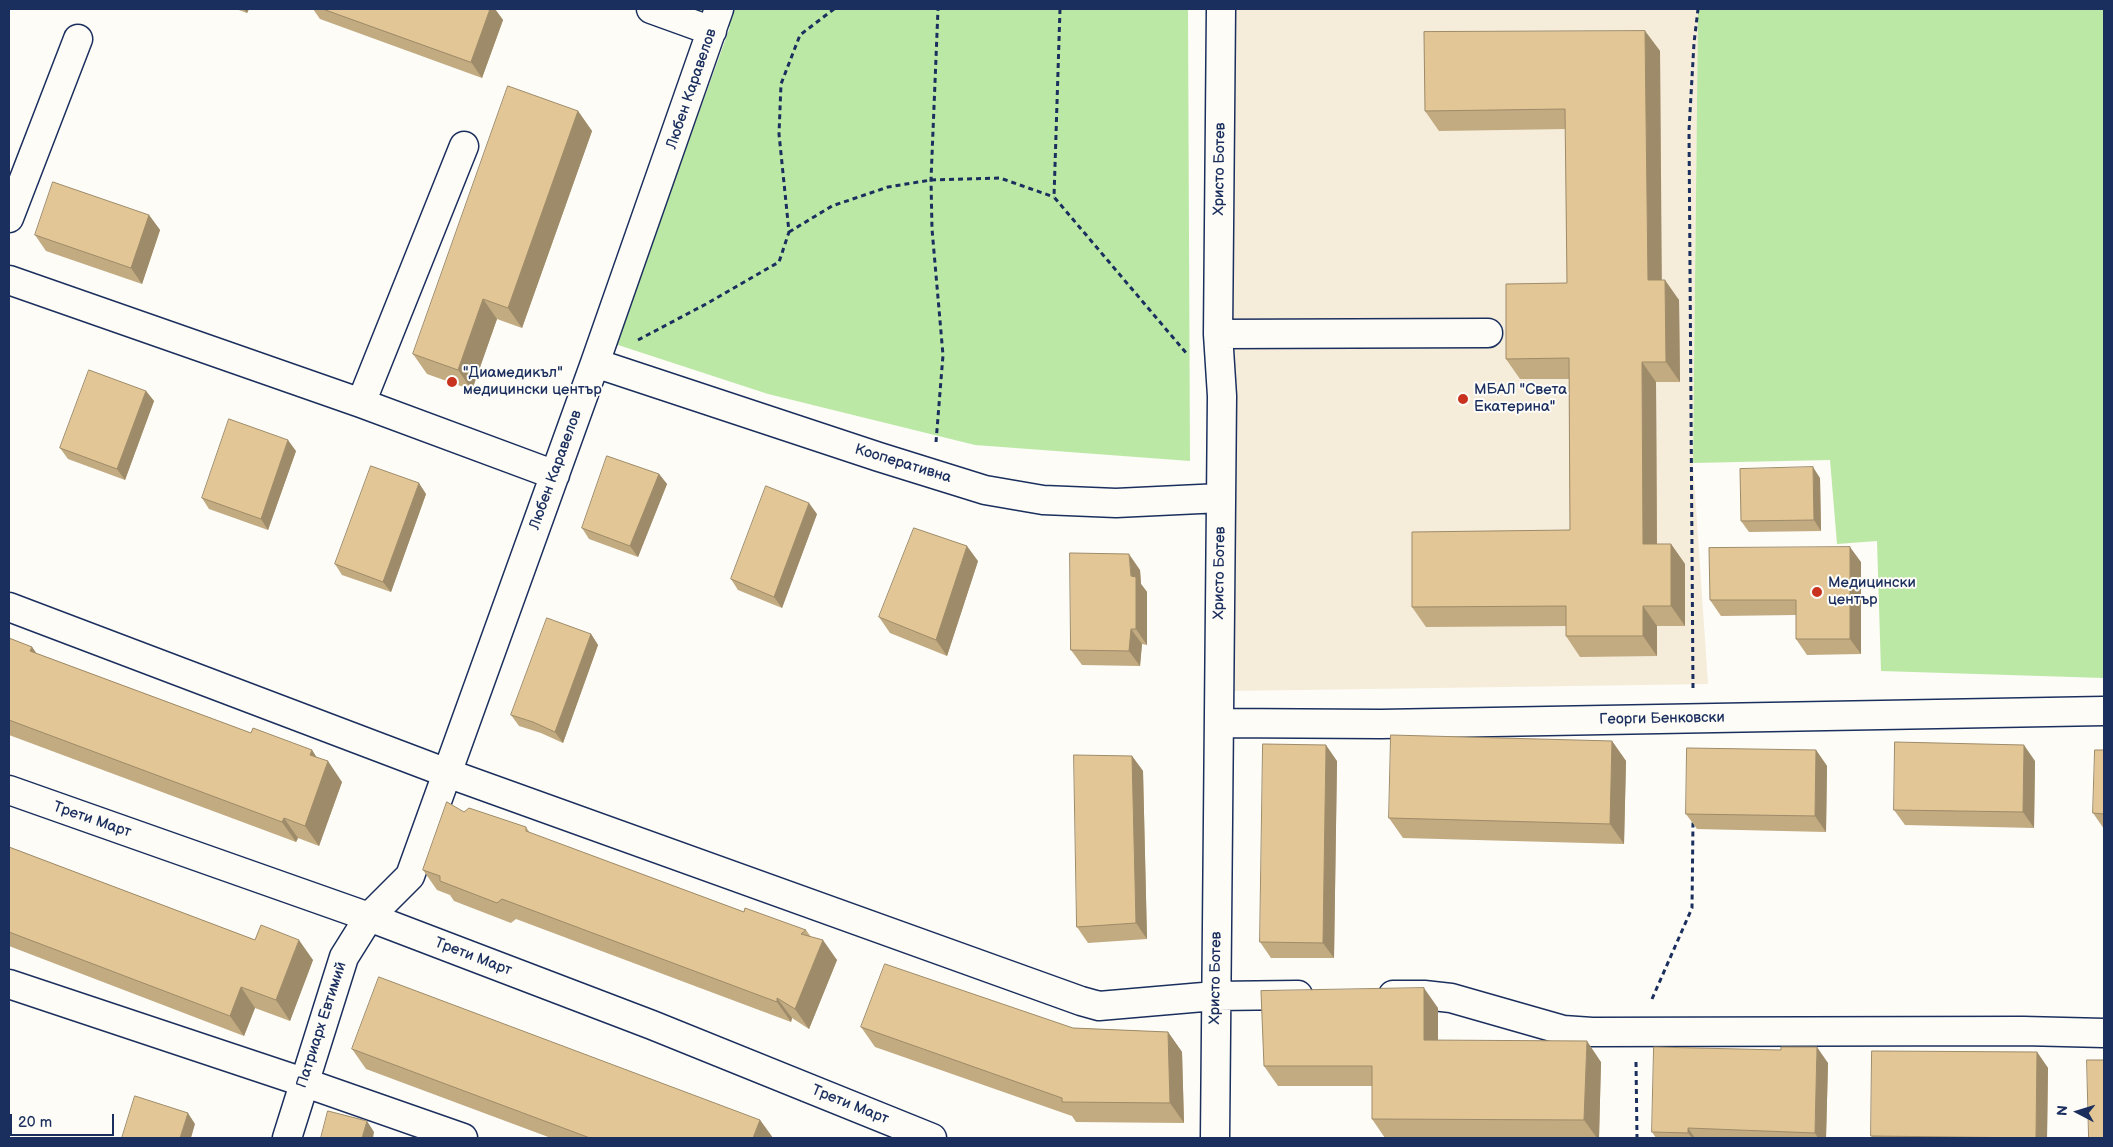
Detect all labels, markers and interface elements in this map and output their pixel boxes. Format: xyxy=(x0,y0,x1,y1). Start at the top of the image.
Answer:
street label: Любен Каравелов xyxy=(663,26,721,152)
street label: Христо Ботев xyxy=(1210,122,1230,216)
place label: "Диамедикъл" медицински център xyxy=(463,364,602,399)
marker: "Диамедикъл" медицински център xyxy=(445,375,459,389)
place label: МБАЛ "Света Екатерина" xyxy=(1474,381,1567,416)
marker: МБАЛ "Света Екатерина" xyxy=(1456,392,1470,406)
street label: Любен Каравелов xyxy=(526,408,586,532)
street label: Кооперативна xyxy=(852,441,954,487)
street label: Христо Ботев xyxy=(1210,526,1230,620)
place label: Медицински център xyxy=(1828,574,1916,609)
marker: Медицински център xyxy=(1810,585,1824,599)
street label: Георги Бенковски xyxy=(1599,709,1725,729)
street label: Трети Март xyxy=(51,798,133,842)
street label: Христо Ботев xyxy=(1206,931,1226,1025)
street label: Трети Март xyxy=(432,934,514,980)
street label: Патриарх Евтимий xyxy=(293,960,351,1090)
street label: Трети Март xyxy=(809,1081,891,1129)
north arrow xyxy=(2053,1087,2103,1137)
scale bar xyxy=(12,1104,116,1136)
text: N xyxy=(2054,1105,2071,1117)
text: 20 m xyxy=(18,1113,52,1132)

